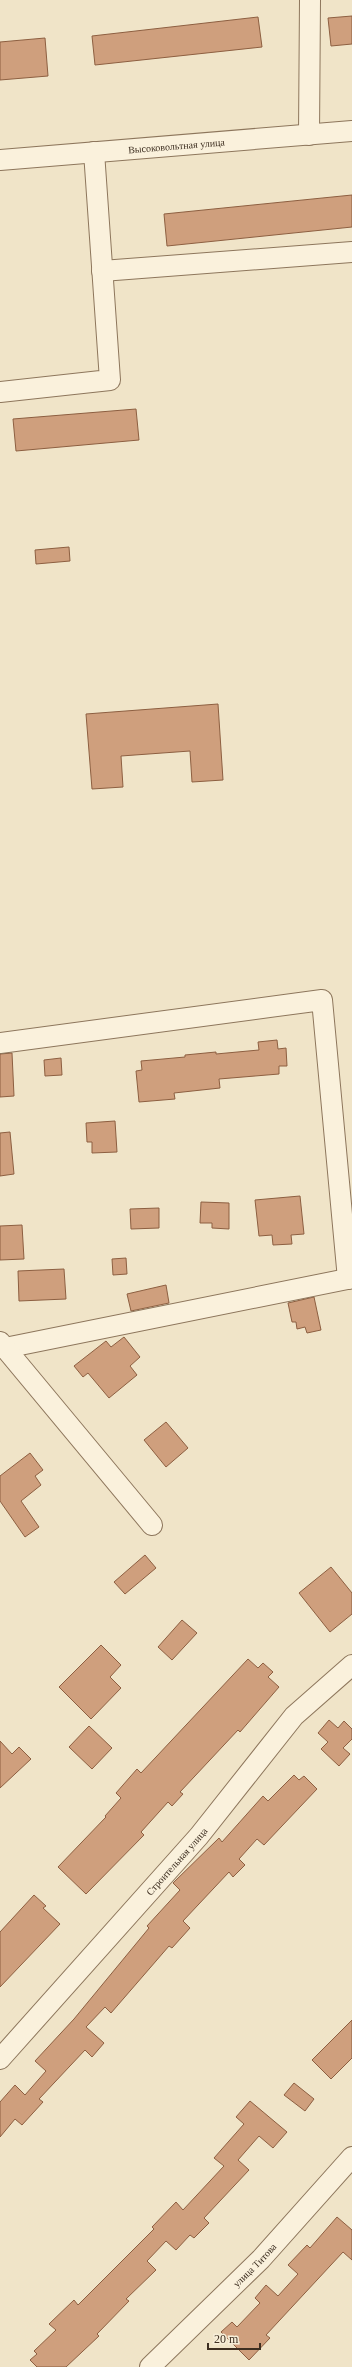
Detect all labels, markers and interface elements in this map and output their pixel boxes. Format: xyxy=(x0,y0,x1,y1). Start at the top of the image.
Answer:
street label: Высоковольтная улица xyxy=(128,136,226,155)
street label: Строительная улица xyxy=(144,1825,209,1897)
street label: улица Титова xyxy=(230,2240,278,2289)
scale bar xyxy=(208,2325,260,2351)
text: 20 m xyxy=(214,2332,239,2346)

